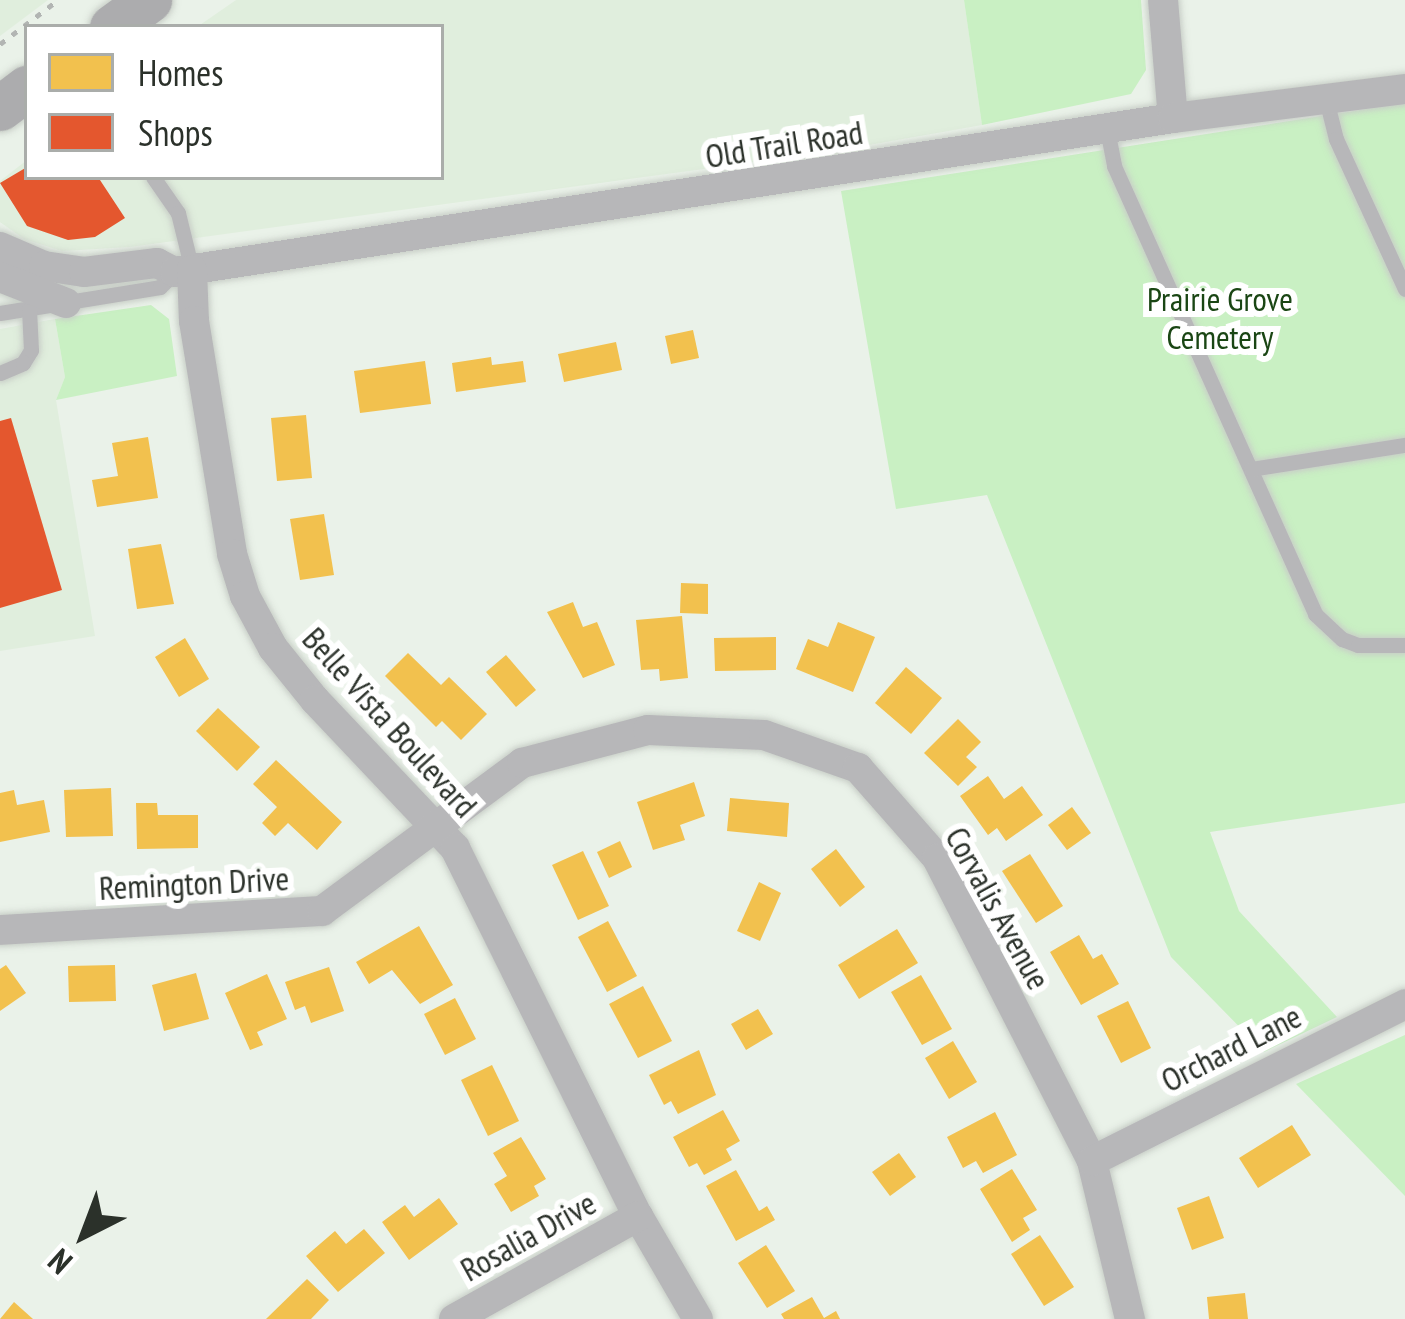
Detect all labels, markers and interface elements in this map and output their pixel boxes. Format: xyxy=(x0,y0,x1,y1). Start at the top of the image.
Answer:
legend xyxy=(24,24,444,180)
text: Homes xyxy=(138,49,223,96)
text: Shops xyxy=(138,109,213,156)
street label: Old Trail Road xyxy=(702,112,866,176)
park label: Prairie Grove Cemetery xyxy=(1147,279,1293,357)
street label: Belle Vista Boulevard xyxy=(294,619,486,825)
street label: Corvalis Avenue xyxy=(937,820,1059,996)
street label: Remington Drive xyxy=(98,858,290,908)
street label: Orchard Lane xyxy=(1155,996,1307,1100)
north arrow xyxy=(24,1175,144,1295)
street label: Rosalia Drive xyxy=(454,1183,602,1289)
text: N xyxy=(39,1240,81,1284)

